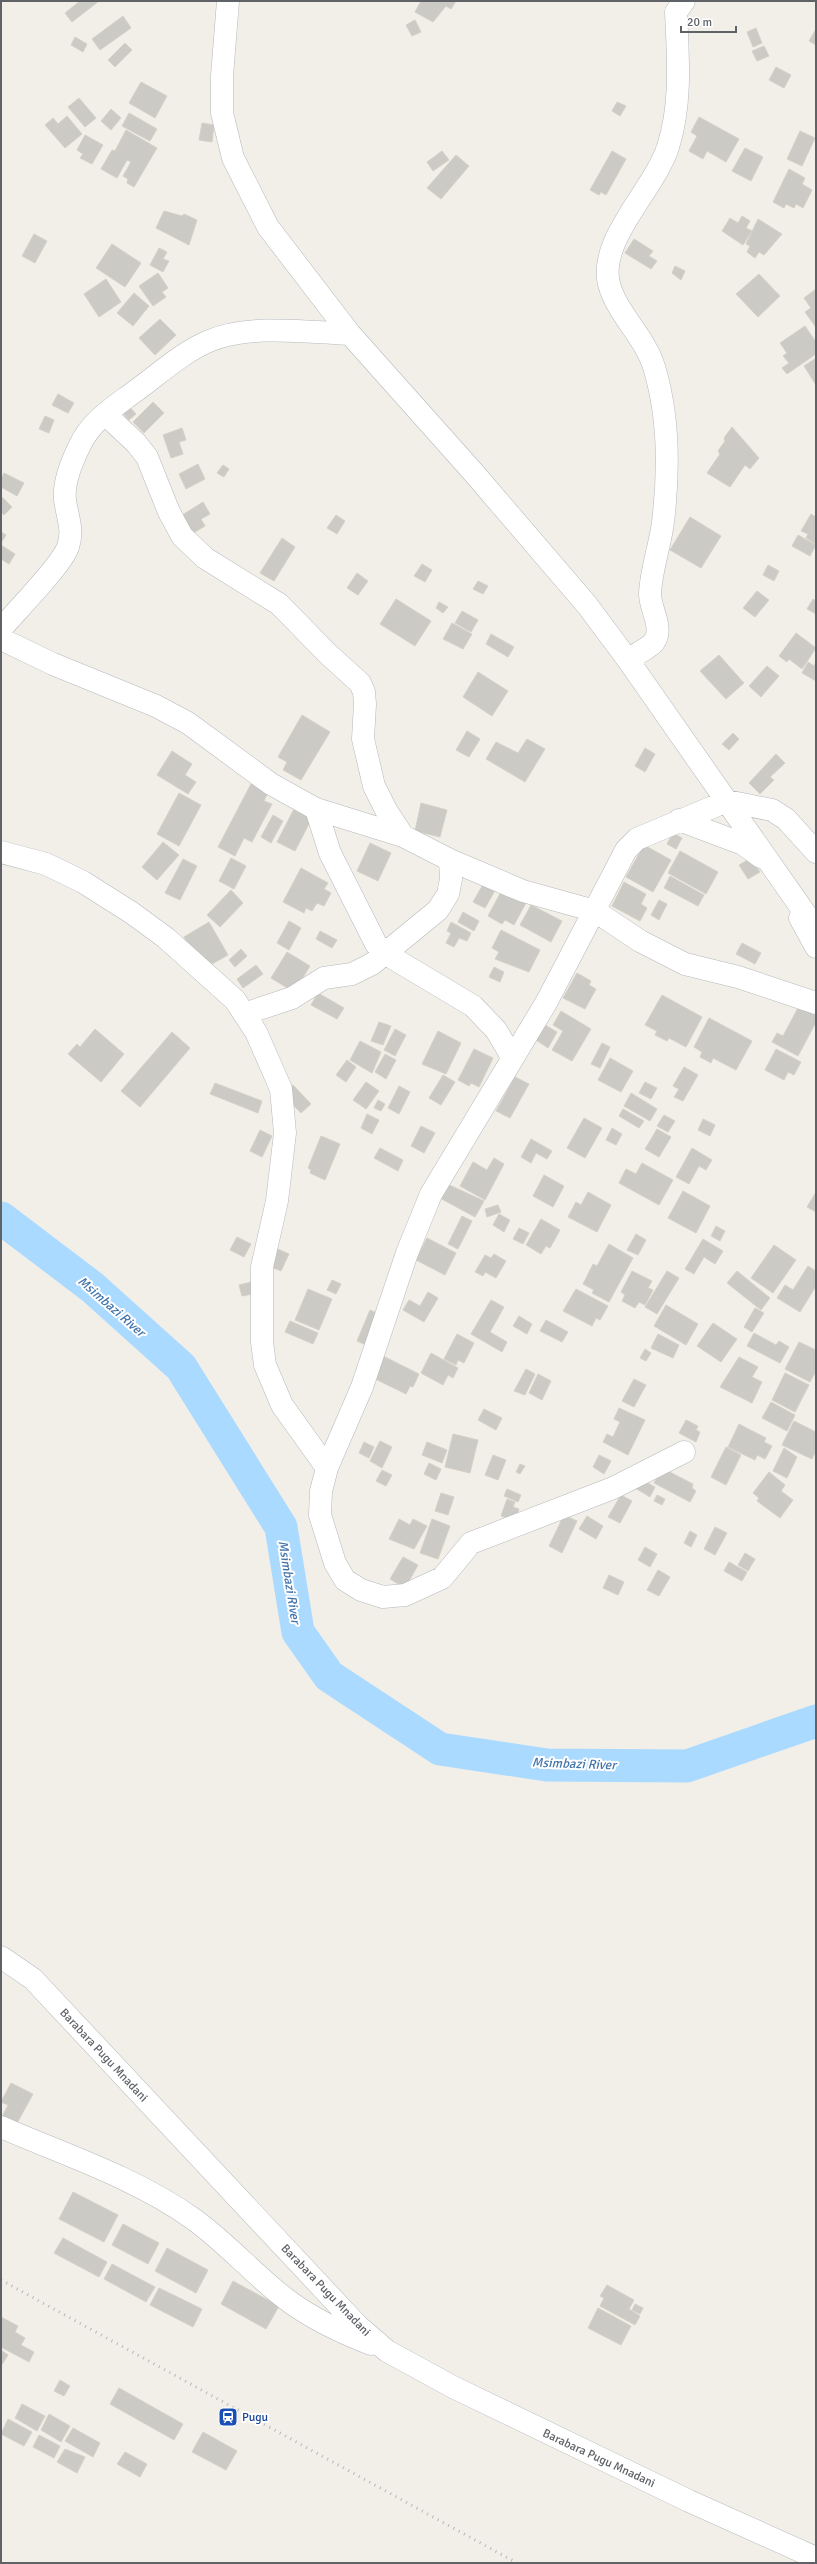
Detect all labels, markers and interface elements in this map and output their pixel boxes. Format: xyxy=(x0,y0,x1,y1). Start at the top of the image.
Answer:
scale bar xyxy=(681,8,736,34)
text: 20 m xyxy=(687,15,712,30)
water label: Msimbazi River xyxy=(74,1273,150,1342)
water label: Msimbazi River xyxy=(275,1539,304,1627)
water label: Msimbazi River xyxy=(532,1755,618,1774)
street label: Barabara Pugu Mnadani xyxy=(56,2005,151,2105)
street label: Barabara Pugu Mnadani xyxy=(278,2241,374,2340)
station icon: Pugu xyxy=(217,2406,239,2428)
place label: Pugu xyxy=(242,2410,268,2425)
street label: Barabara Pugu Mnadani xyxy=(540,2426,657,2491)

